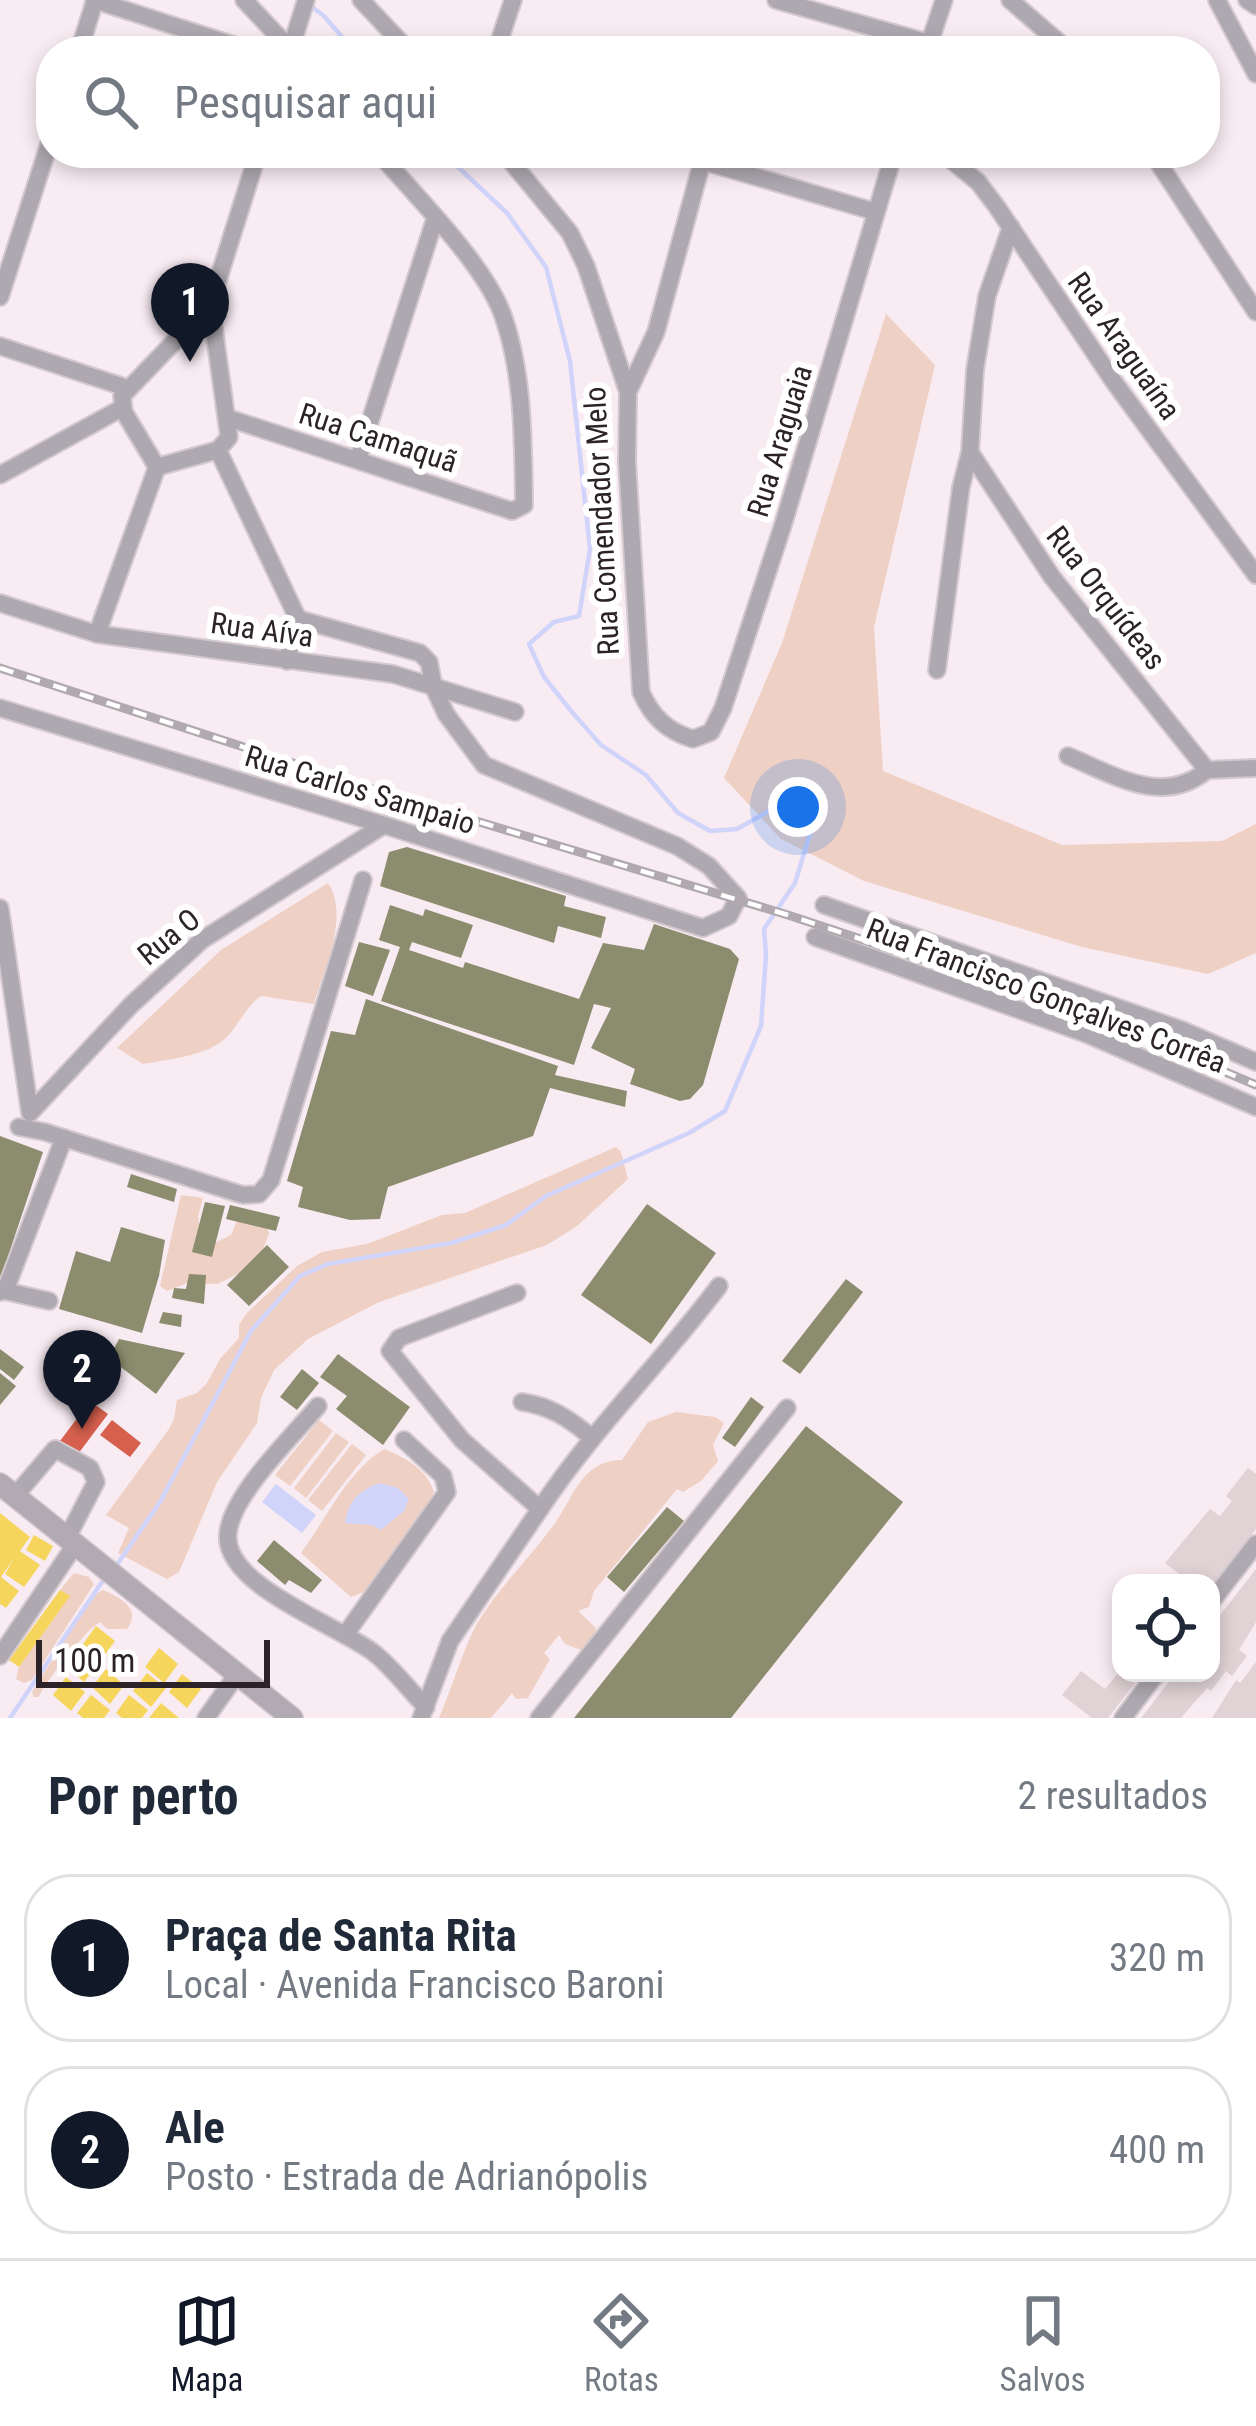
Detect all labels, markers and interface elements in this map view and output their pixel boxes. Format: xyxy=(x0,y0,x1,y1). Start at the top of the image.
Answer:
search box xyxy=(36,36,1220,168)
icon: search xyxy=(78,69,144,135)
text: Pesquisar aqui xyxy=(174,76,437,129)
pin: 1 xyxy=(151,263,229,362)
street label: Rua Araguaína xyxy=(1061,265,1188,426)
street label: Rua Araguaia xyxy=(740,361,819,521)
street label: Rua Comendador Melo xyxy=(577,386,626,656)
street label: Rua Camaquã xyxy=(295,396,462,479)
street label: Rua Orquídeas xyxy=(1040,519,1173,676)
street label: Rua Aíva xyxy=(209,605,316,654)
street label: Rua Carlos Sampaio xyxy=(241,738,479,841)
your location xyxy=(768,777,828,837)
street label: Rua O xyxy=(131,901,207,972)
street label: Rua Francisco Gonçalves Corrêa xyxy=(862,911,1231,1080)
pin: 2 xyxy=(43,1330,121,1429)
map controls xyxy=(1112,1574,1220,1682)
button: locate xyxy=(1112,1574,1220,1682)
scale bar xyxy=(36,1634,270,1687)
text: 100 m xyxy=(54,1641,135,1680)
text: Por perto xyxy=(48,1767,239,1826)
text: 2 resultados xyxy=(1017,1773,1208,1819)
text: Praça de Santa Rita xyxy=(165,1909,517,1962)
text: 1 xyxy=(80,1935,100,1981)
text: 320 m xyxy=(1109,1935,1205,1981)
text: Local · Avenida Francisco Baroni xyxy=(165,1962,664,2008)
text: Ale xyxy=(165,2101,225,2154)
text: 2 xyxy=(80,2127,100,2173)
text: 400 m xyxy=(1109,2127,1205,2173)
text: Posto · Estrada de Adrianópolis xyxy=(165,2154,648,2200)
tab: Mapa xyxy=(170,2288,243,2399)
tab: Rotas xyxy=(584,2288,659,2399)
tab: Salvos xyxy=(1000,2288,1086,2399)

